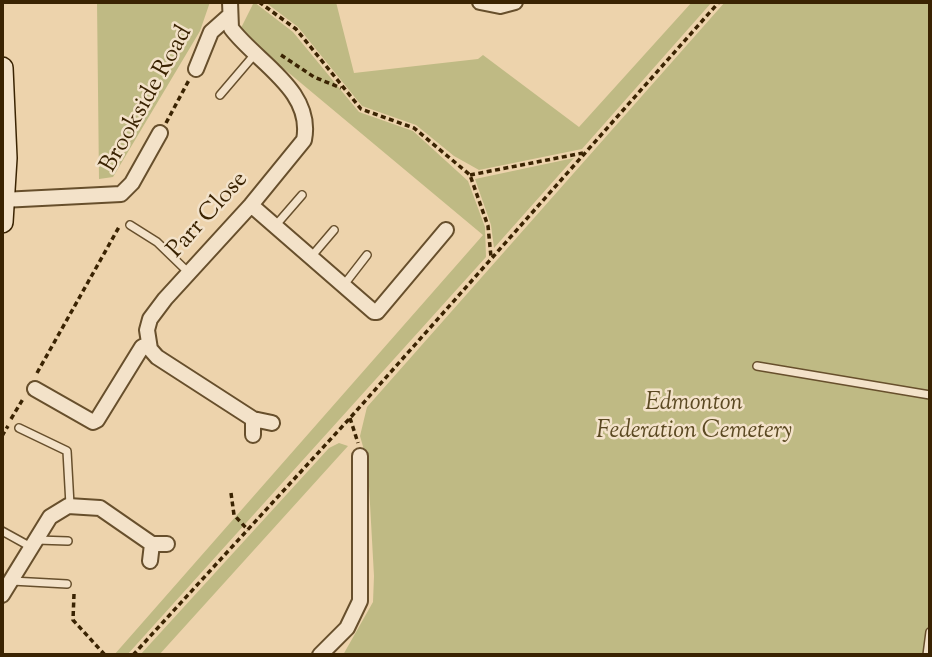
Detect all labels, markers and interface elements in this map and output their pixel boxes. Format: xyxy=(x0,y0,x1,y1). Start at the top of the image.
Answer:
street label: Brookside Road xyxy=(96,22,200,178)
street label: Parr Close xyxy=(163,167,255,265)
park label: Edmonton Federation Cemetery xyxy=(596,391,792,447)

